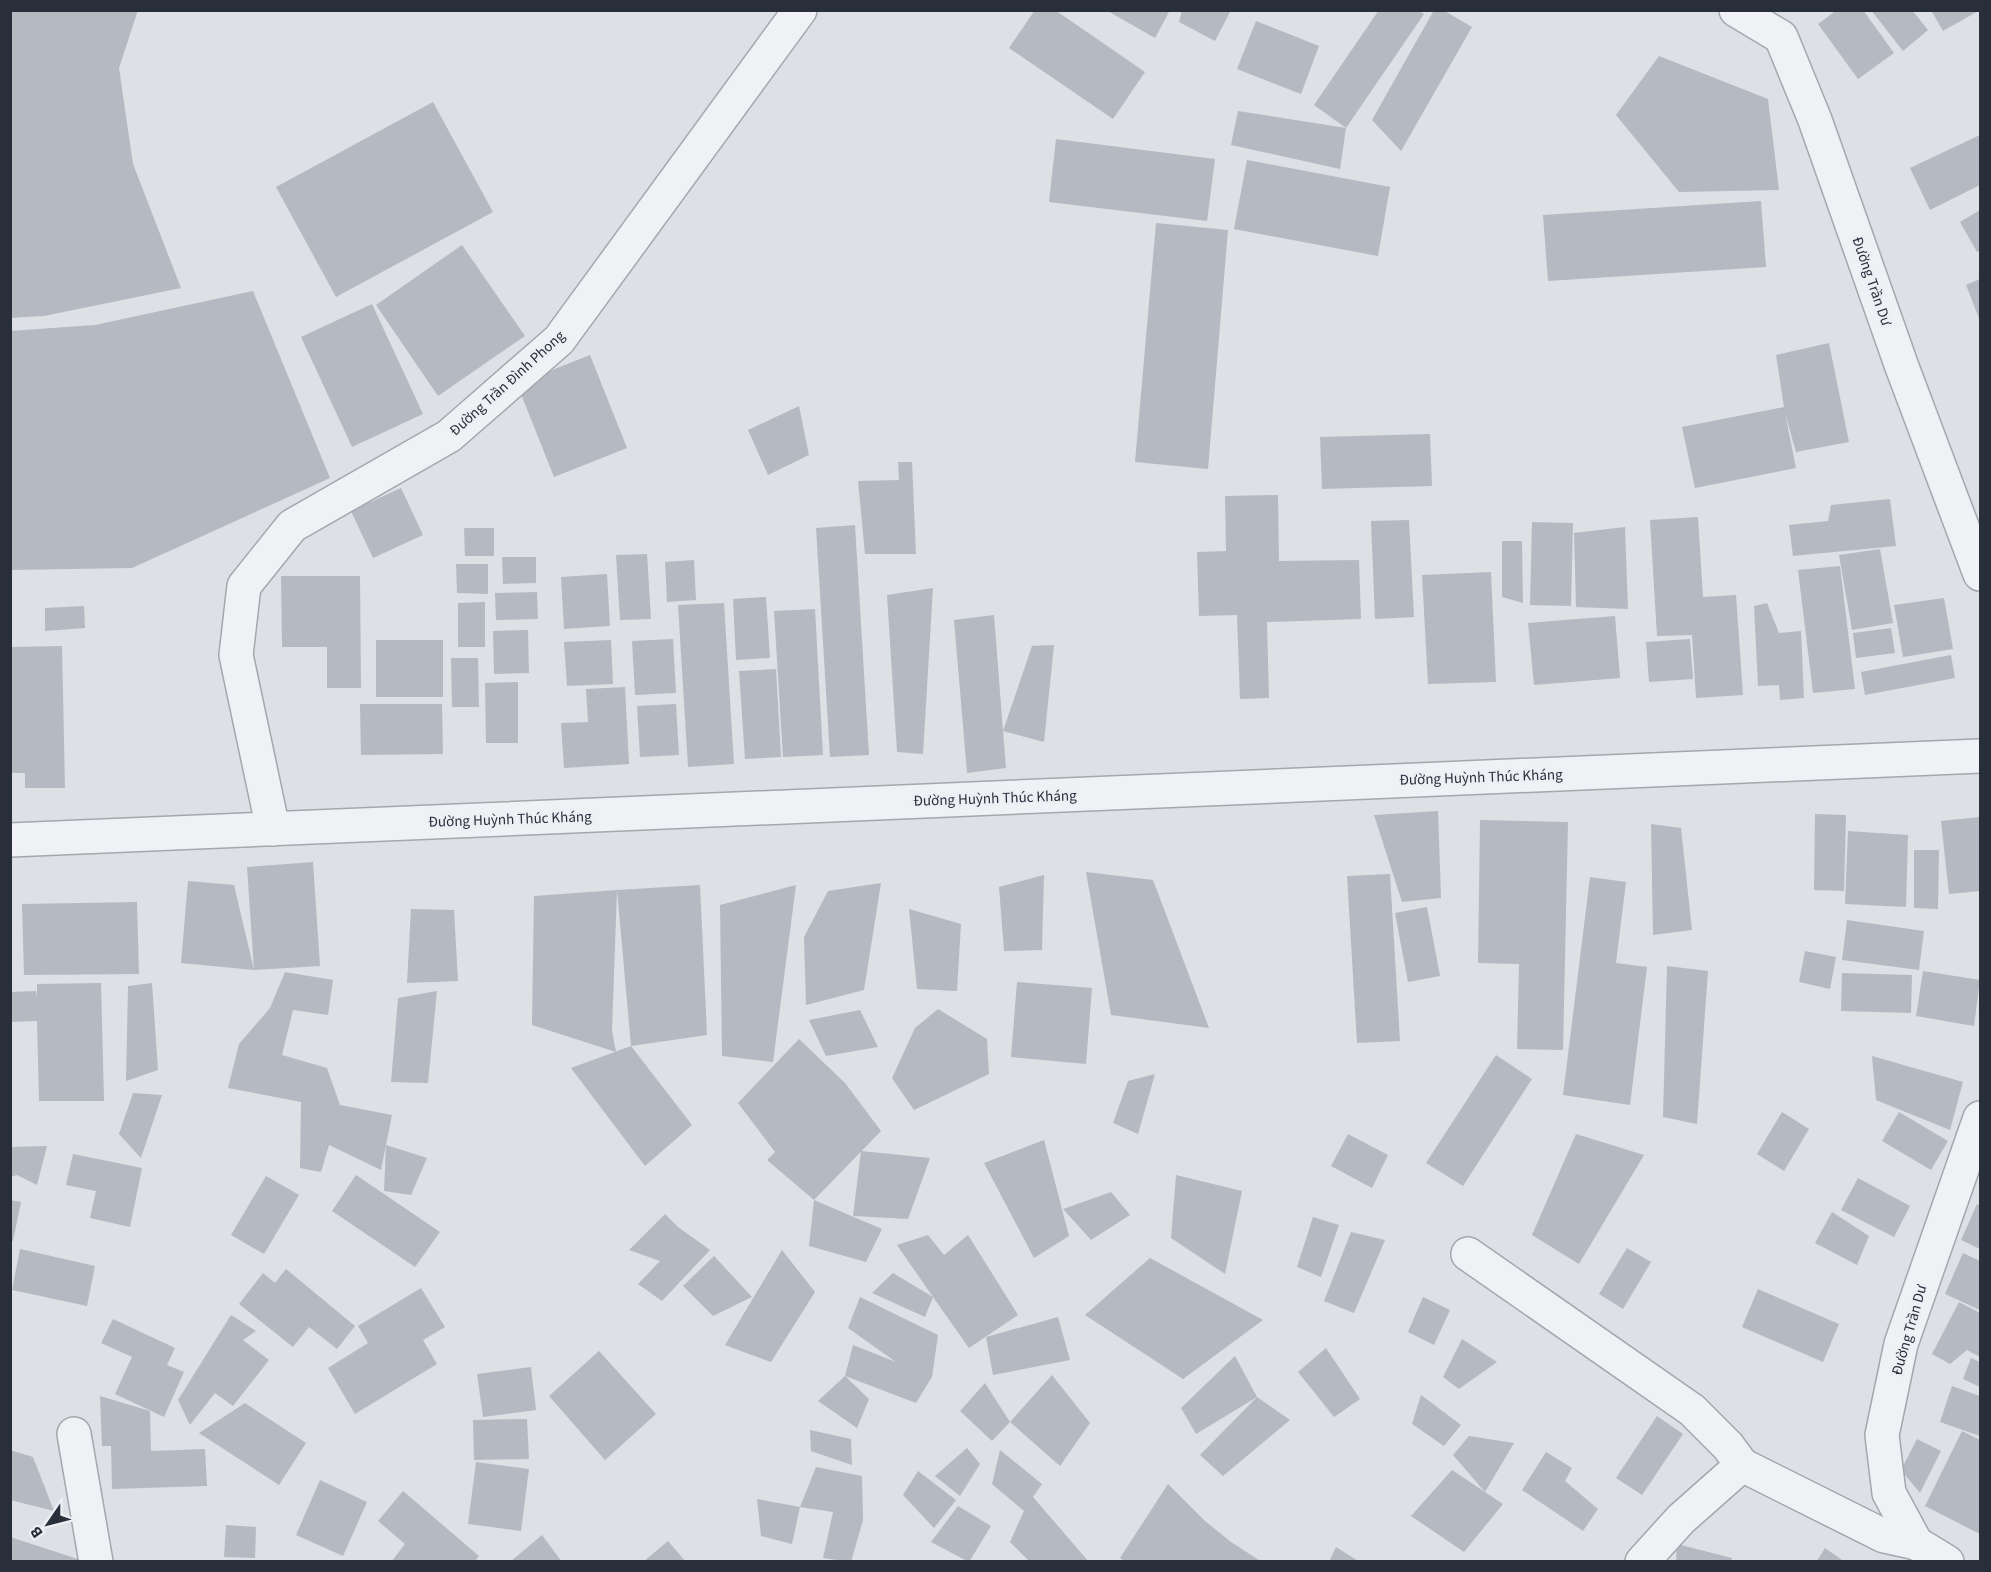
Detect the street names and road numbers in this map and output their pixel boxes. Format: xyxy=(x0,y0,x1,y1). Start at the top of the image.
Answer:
street label: Đường Trần Dư xyxy=(1846,234,1897,329)
street label: Đường Trần Đình Phong xyxy=(445,326,570,441)
street label: Đường Huỳnh Thúc Kháng xyxy=(1399,764,1563,791)
street label: Đường Huỳnh Thúc Kháng xyxy=(913,785,1077,812)
street label: Đường Huỳnh Thúc Kháng xyxy=(428,806,592,833)
street label: Đường Trần Dư xyxy=(1887,1282,1933,1378)

